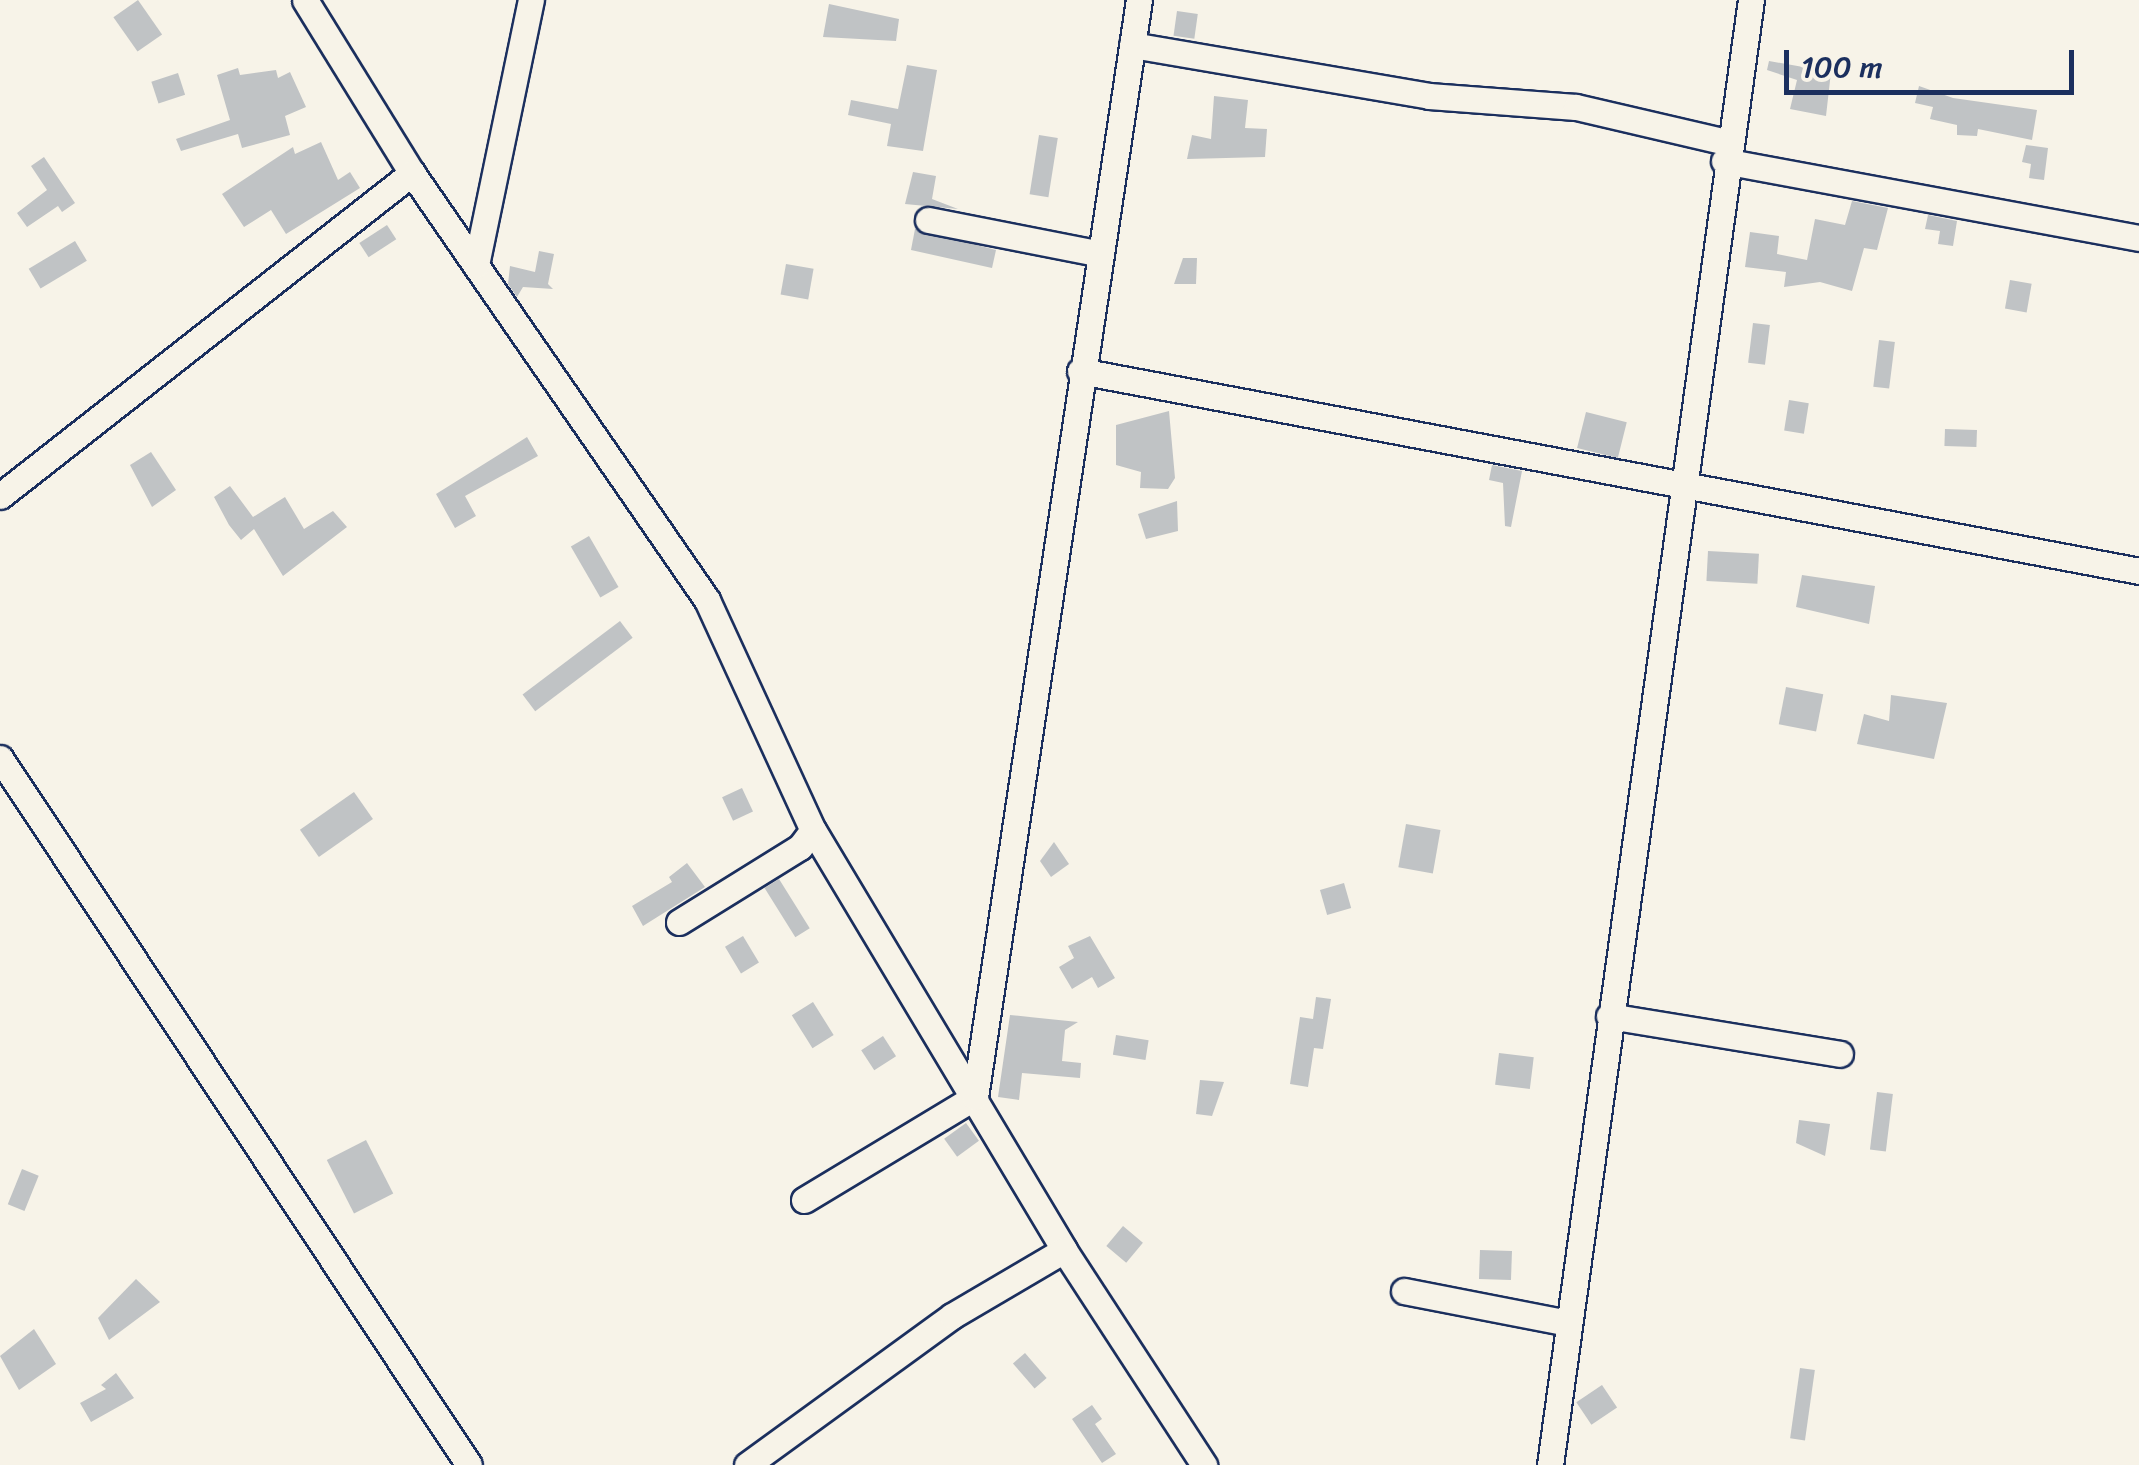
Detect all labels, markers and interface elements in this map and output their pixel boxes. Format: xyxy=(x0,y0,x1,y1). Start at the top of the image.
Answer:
scale bar xyxy=(1789,30,2079,92)
text: 100 m xyxy=(1801,40,1883,94)

